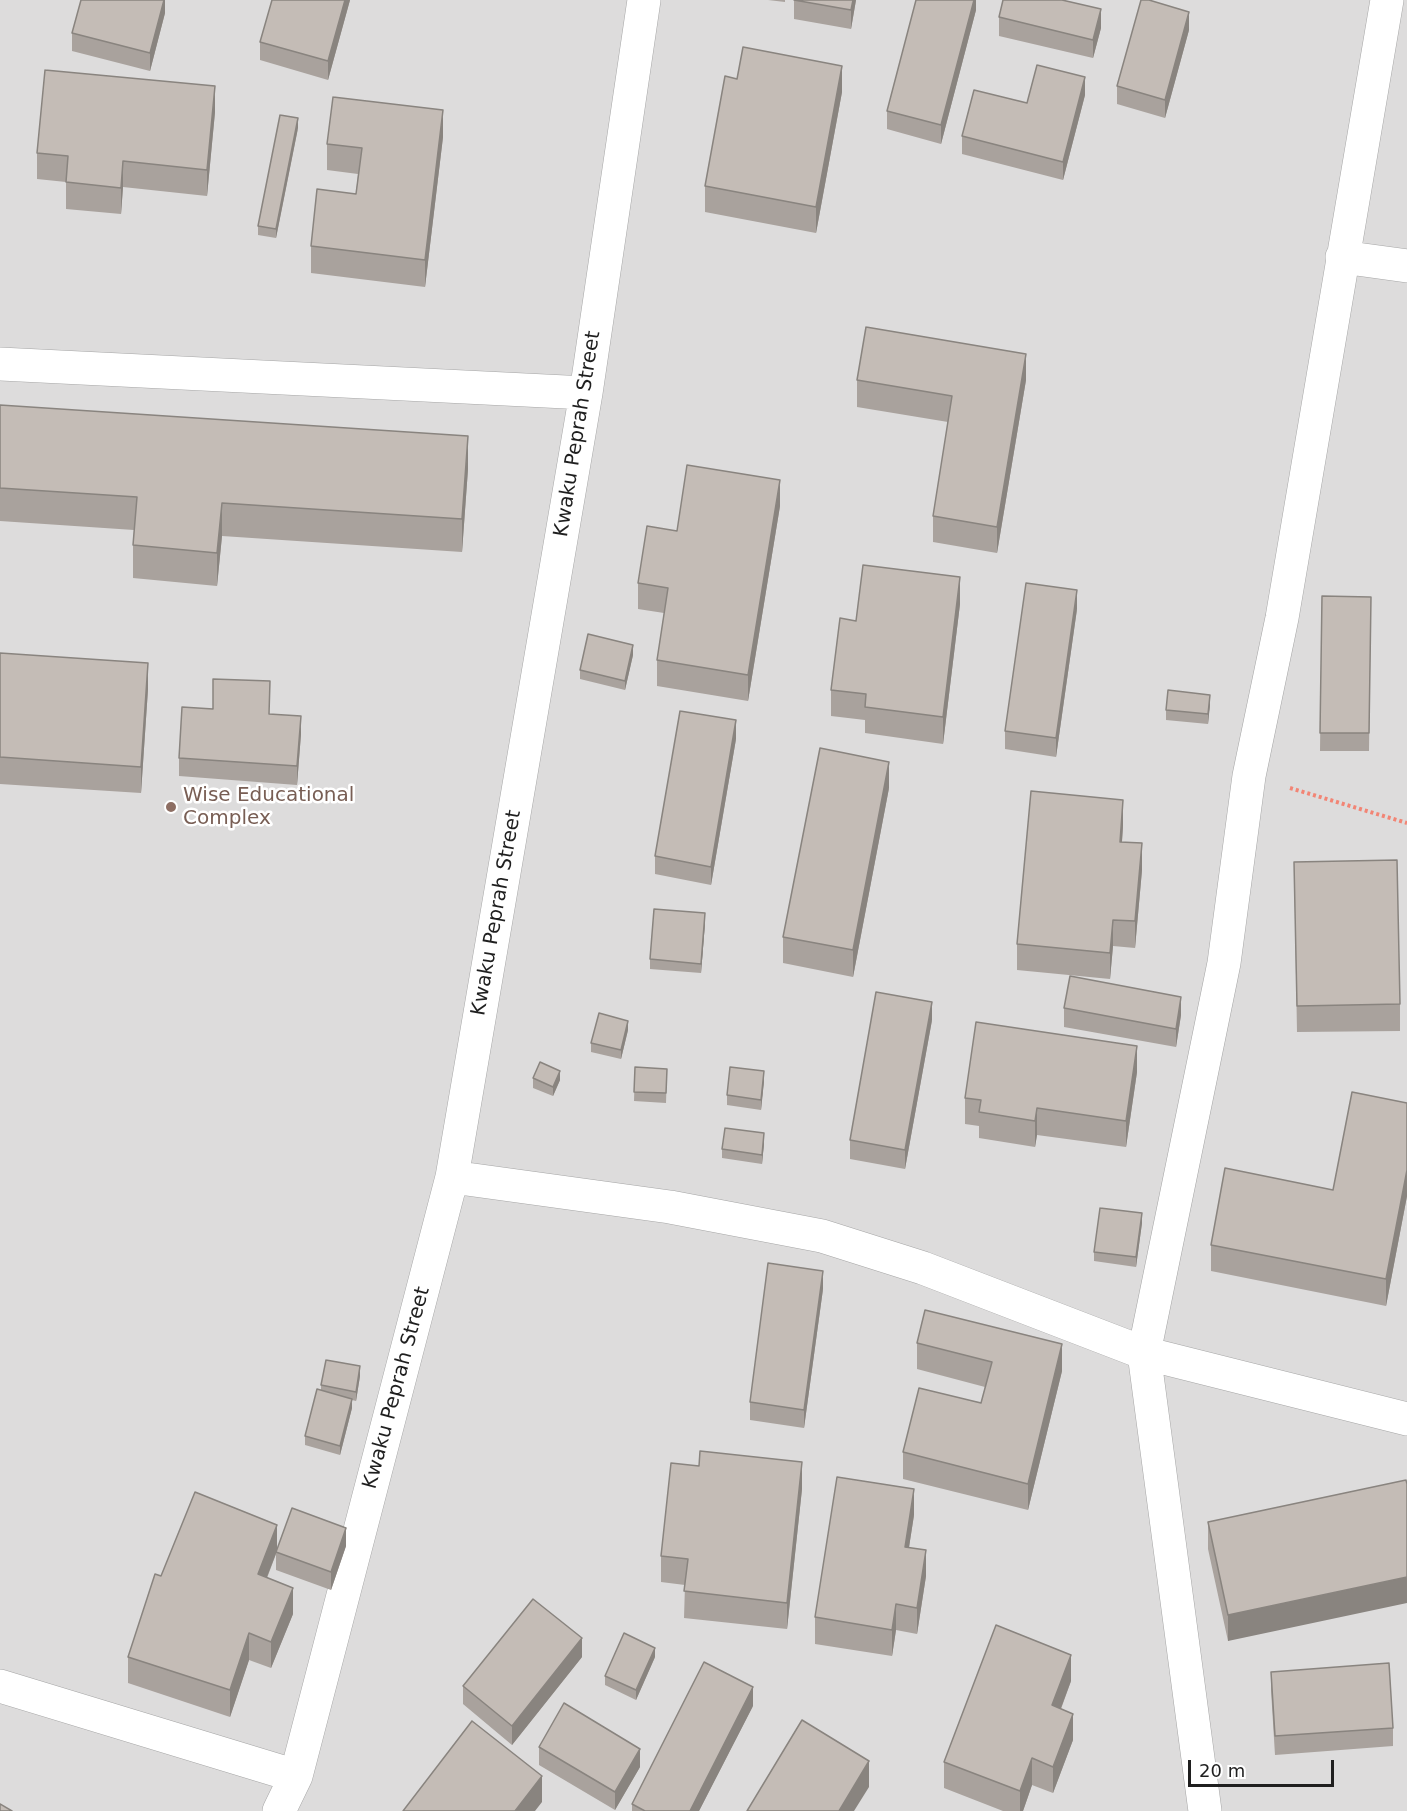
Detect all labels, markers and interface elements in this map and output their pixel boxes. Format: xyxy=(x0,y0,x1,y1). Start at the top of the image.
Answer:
street label: Kwaku Peprah Street xyxy=(550,329,606,539)
place label: Wise Educational Complex xyxy=(183,784,354,831)
marker: Wise Educational Complex xyxy=(164,800,178,814)
street label: Kwaku Peprah Street xyxy=(467,808,527,1018)
street label: Kwaku Peprah Street xyxy=(358,1284,436,1492)
scale bar xyxy=(1191,1748,1336,1786)
text: 20 m xyxy=(1199,1760,1245,1781)

